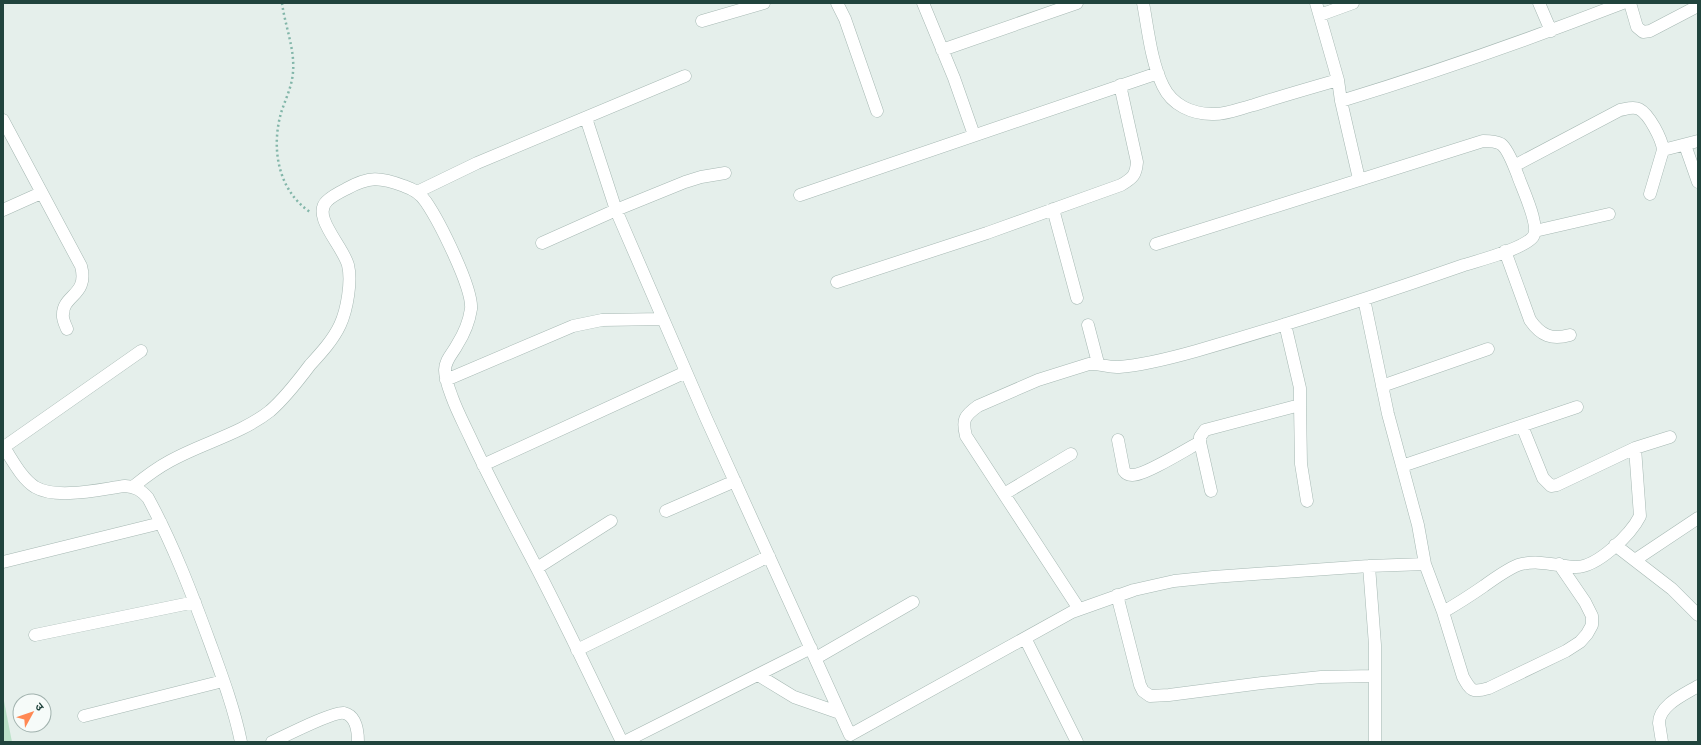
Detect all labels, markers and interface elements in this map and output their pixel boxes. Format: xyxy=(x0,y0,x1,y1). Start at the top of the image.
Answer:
north arrow xyxy=(12,693,52,733)
text: उ xyxy=(32,700,47,714)

